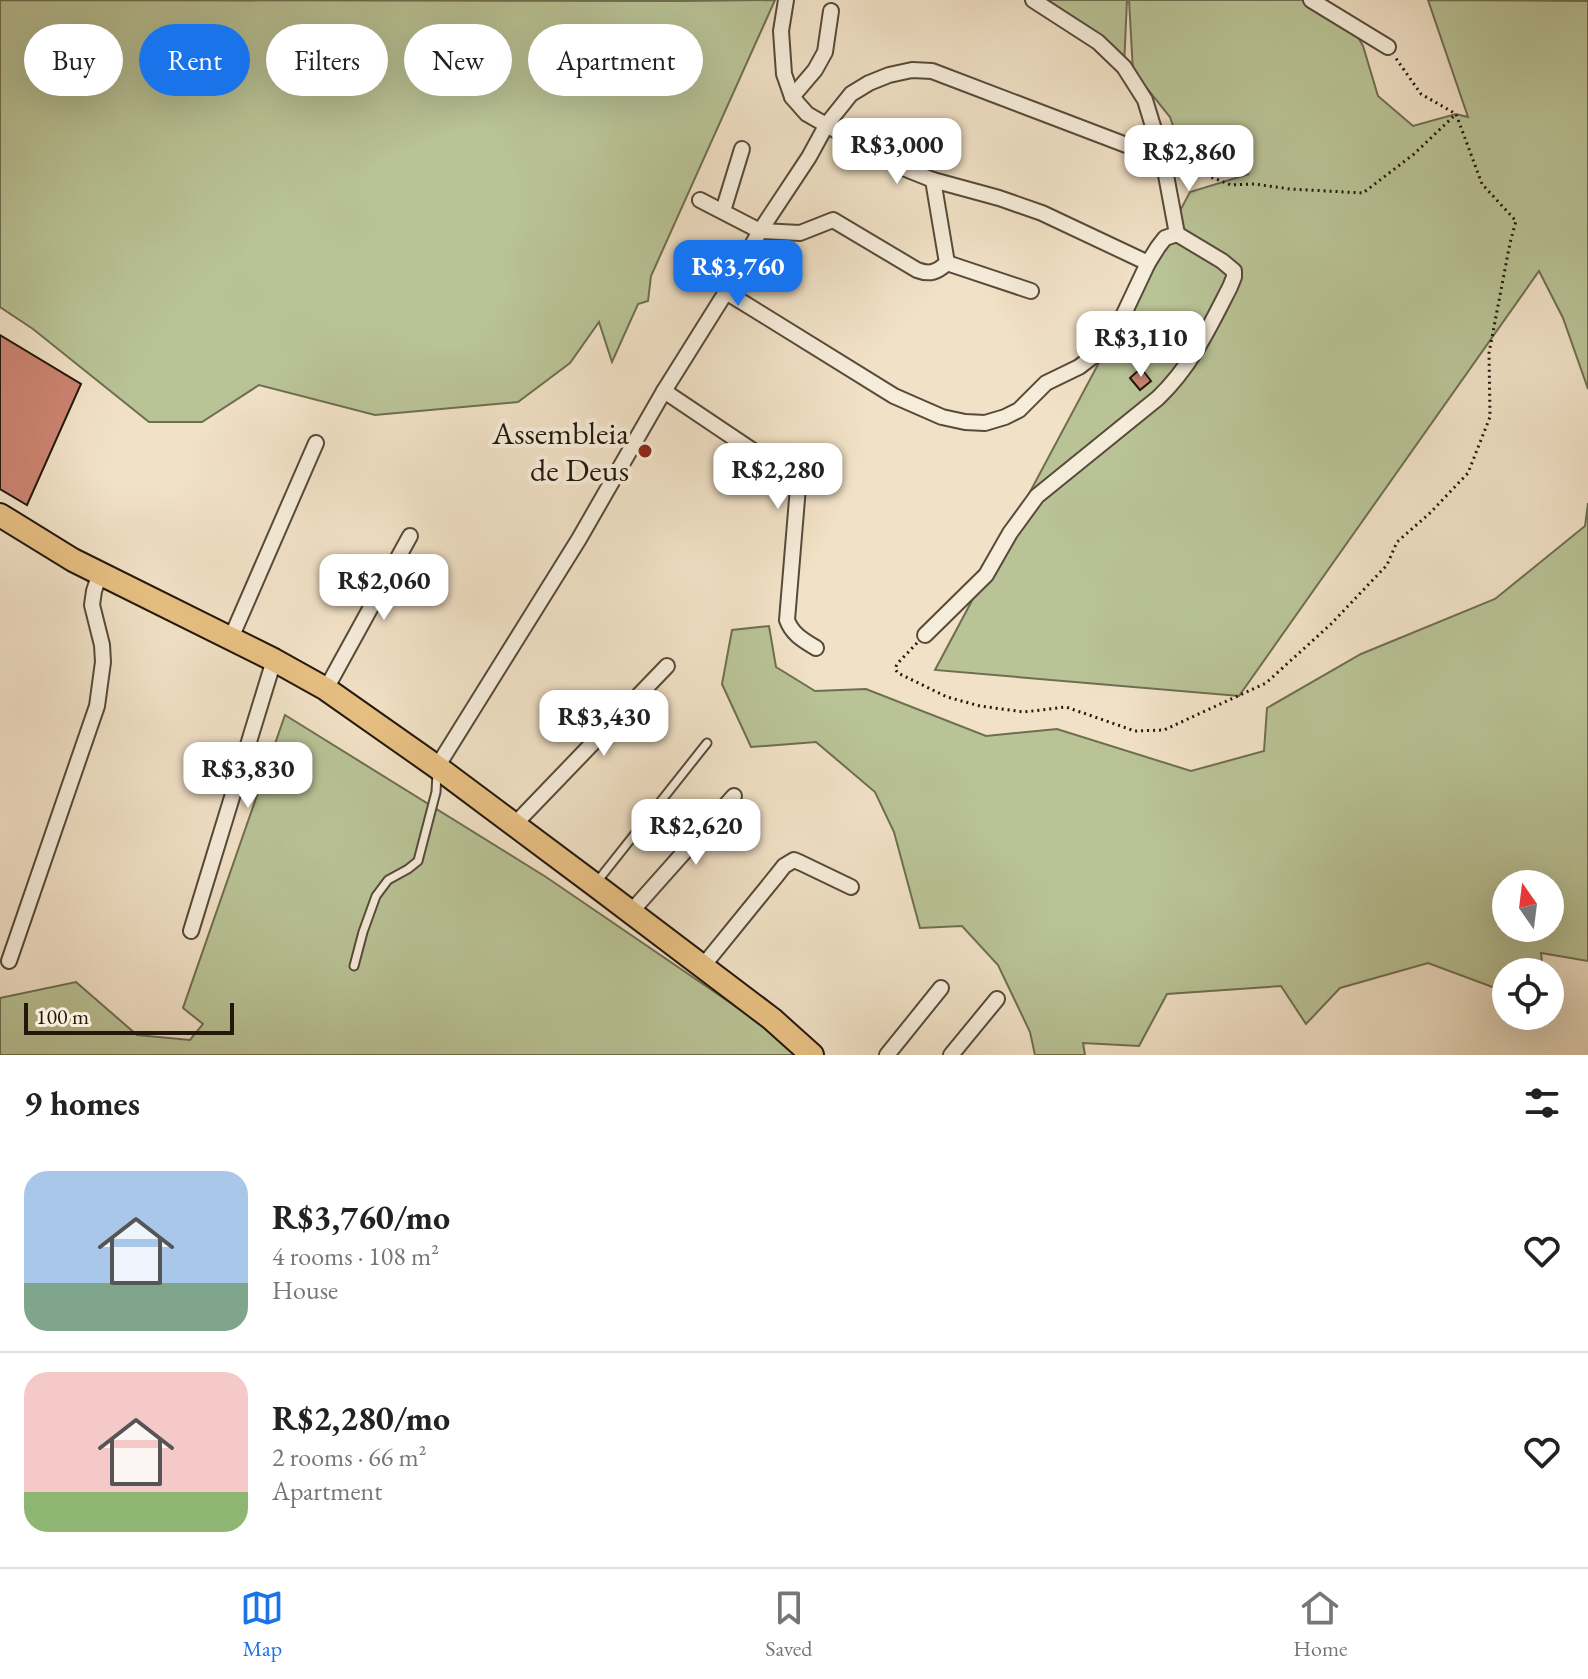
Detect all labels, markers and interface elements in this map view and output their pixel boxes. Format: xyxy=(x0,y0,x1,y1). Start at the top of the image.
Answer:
chip: Buy xyxy=(24,24,123,96)
chip: Rent xyxy=(139,24,250,96)
chip: Filters xyxy=(266,24,388,96)
chip: New xyxy=(404,24,512,96)
chip: Apartment xyxy=(528,24,703,96)
pin: R$3,000 xyxy=(823,118,971,186)
pin: R$2,860 xyxy=(1115,125,1263,193)
text: R$3,000 xyxy=(850,127,944,161)
text: R$2,860 xyxy=(1142,134,1236,168)
pin: R$3,760 xyxy=(664,240,812,308)
text: R$3,760 xyxy=(691,249,785,283)
pin: R$3,110 xyxy=(1067,311,1215,379)
text: R$3,110 xyxy=(1094,320,1188,354)
place label: Assembleia de Deus xyxy=(491,412,629,491)
marker: Assembleia de Deus xyxy=(636,442,654,460)
pin: R$2,280 xyxy=(704,443,852,511)
text: R$2,280 xyxy=(731,452,825,486)
pin: R$2,060 xyxy=(310,554,458,622)
text: R$2,060 xyxy=(337,563,431,597)
pin: R$3,430 xyxy=(530,690,678,758)
text: R$3,430 xyxy=(557,699,651,733)
pin: R$3,830 xyxy=(174,742,322,810)
text: R$3,830 xyxy=(201,751,295,785)
pin: R$2,620 xyxy=(622,799,770,867)
text: R$2,620 xyxy=(649,808,743,842)
north arrow xyxy=(1492,870,1564,942)
map controls xyxy=(1492,870,1564,1030)
button: locate xyxy=(1492,958,1564,1030)
scale bar xyxy=(24,999,234,1035)
text: 100 m xyxy=(36,1002,89,1031)
text: 9 homes xyxy=(24,1081,140,1125)
icon: filters xyxy=(1520,1081,1564,1125)
text: R$3,760/mo xyxy=(272,1195,450,1239)
icon: home xyxy=(88,1203,184,1299)
icon: heart xyxy=(1520,1229,1564,1273)
text: 4 rooms · 108 m² xyxy=(272,1239,439,1273)
text: House xyxy=(272,1273,338,1307)
text: R$2,280/mo xyxy=(272,1396,450,1440)
icon: home xyxy=(88,1404,184,1500)
icon: heart xyxy=(1520,1430,1564,1474)
text: 2 rooms · 66 m² xyxy=(272,1440,427,1474)
text: Apartment xyxy=(272,1474,382,1508)
tab: Map xyxy=(240,1586,284,1663)
tab: Saved xyxy=(765,1586,812,1663)
tab: Home xyxy=(1293,1586,1348,1663)

